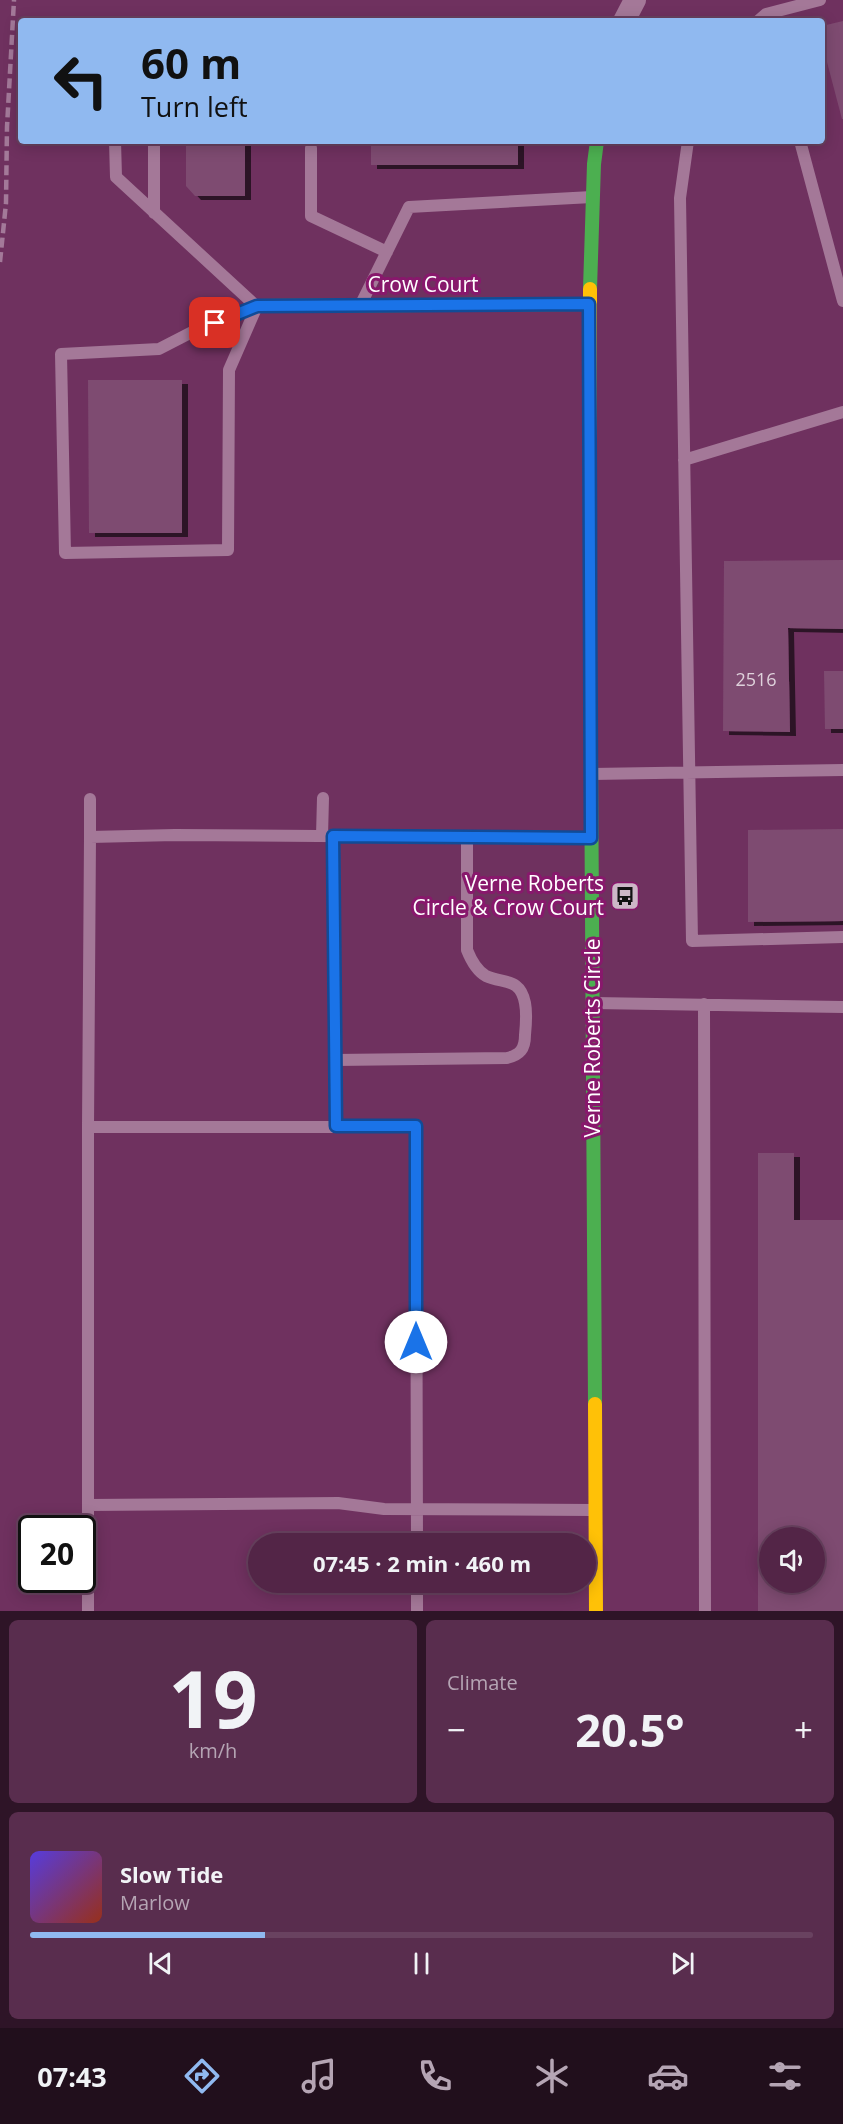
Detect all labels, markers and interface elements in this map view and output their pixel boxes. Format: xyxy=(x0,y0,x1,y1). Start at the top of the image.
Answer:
text: 60 m xyxy=(141,34,241,91)
icon: left xyxy=(42,42,120,120)
text: Turn left xyxy=(141,88,248,125)
street label: Crow Court xyxy=(368,270,478,298)
pin xyxy=(189,297,240,348)
icon: arrive xyxy=(198,306,231,339)
house number: 2516 xyxy=(735,667,777,691)
place label: Verne Roberts Circle & Crow Court xyxy=(413,869,604,921)
bus stop icon: Verne Roberts Circle & Crow Court xyxy=(609,880,641,912)
street label: Verne Roberts Circle xyxy=(578,938,606,1138)
position arrow xyxy=(384,1310,448,1374)
speed limit sign: 20 xyxy=(18,1515,96,1593)
map controls xyxy=(759,1527,825,1593)
button: sound xyxy=(759,1527,825,1593)
text: 07:45 · 2 min · 460 m xyxy=(313,1548,531,1578)
text: 19 xyxy=(168,1645,258,1751)
text: Climate xyxy=(447,1669,518,1696)
text: 20.5° xyxy=(575,1699,685,1760)
text: − xyxy=(447,1707,466,1752)
text: + xyxy=(794,1707,813,1752)
text: km/h xyxy=(189,1737,237,1764)
text: Slow Tide xyxy=(120,1859,223,1889)
text: Marlow xyxy=(120,1889,190,1916)
icon: previous xyxy=(144,1947,177,1980)
icon: pause xyxy=(405,1947,438,1980)
icon: next xyxy=(666,1947,699,1980)
icon: directions xyxy=(181,2055,223,2097)
icon: music xyxy=(298,2055,340,2097)
icon: phone xyxy=(414,2055,456,2097)
icon: climate xyxy=(531,2055,573,2097)
icon: car xyxy=(647,2055,689,2097)
icon: filters xyxy=(764,2055,806,2097)
text: 07:43 xyxy=(37,2058,107,2095)

